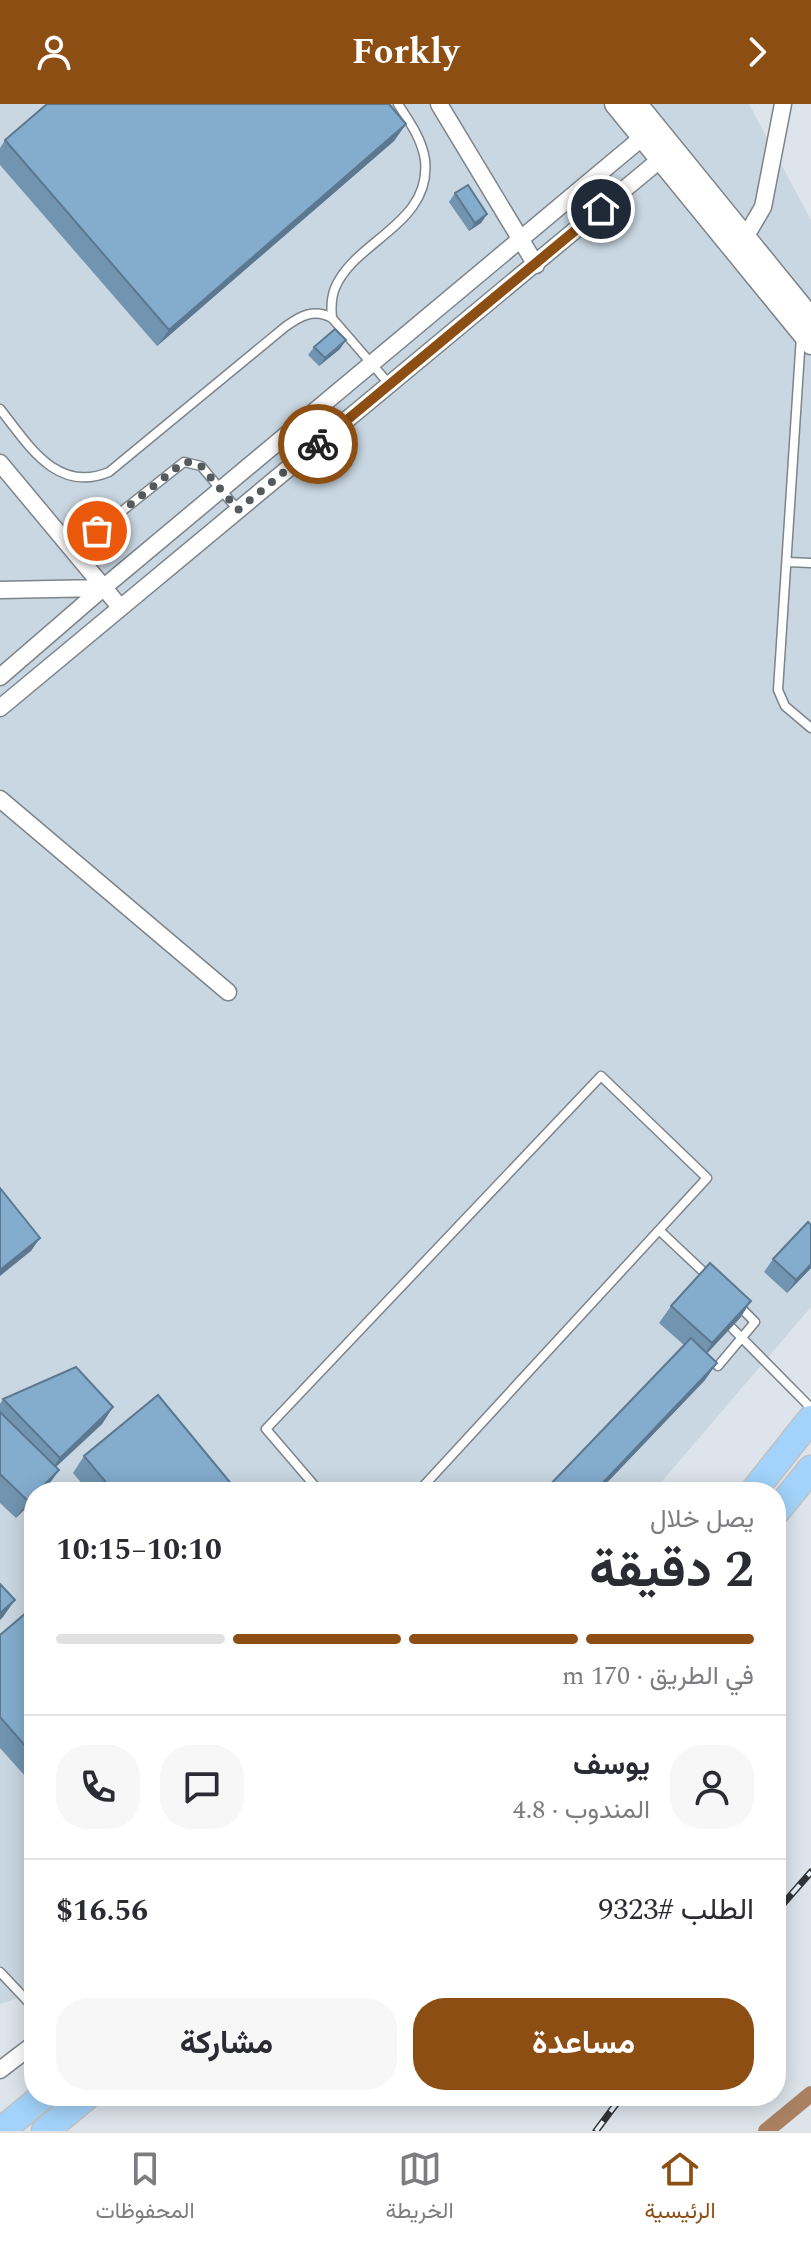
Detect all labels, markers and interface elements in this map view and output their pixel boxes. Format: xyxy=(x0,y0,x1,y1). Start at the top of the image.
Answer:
text: Forkly xyxy=(352,25,459,80)
icon: person xyxy=(32,30,76,74)
icon: forward xyxy=(735,30,779,74)
pin xyxy=(567,175,635,243)
icon: home xyxy=(579,187,623,231)
courier xyxy=(278,404,358,484)
icon: bike xyxy=(296,422,340,466)
pin xyxy=(63,497,131,565)
icon: bag xyxy=(75,509,119,553)
text: يصل خلال xyxy=(650,1499,754,1539)
text: 10:10–10:15 xyxy=(56,1527,222,1573)
text: 2 دقيقة xyxy=(589,1531,754,1610)
text: في الطريق · 170 m xyxy=(562,1656,754,1696)
text: يوسف xyxy=(573,1742,650,1788)
button: phone xyxy=(56,1745,140,1829)
button: chat xyxy=(160,1745,244,1829)
button: person xyxy=(670,1745,754,1829)
text: المندوب · 4.8 xyxy=(513,1790,650,1830)
text: الطلب #9323 xyxy=(598,1887,754,1933)
text: $16.56 xyxy=(56,1888,148,1934)
button: مشاركة xyxy=(56,1998,397,2090)
button: مساعدة xyxy=(413,1998,754,2090)
tab: المحفوظات xyxy=(95,2147,195,2230)
tab: الخريطة xyxy=(385,2147,454,2230)
tab: الرئيسية xyxy=(644,2147,716,2230)

